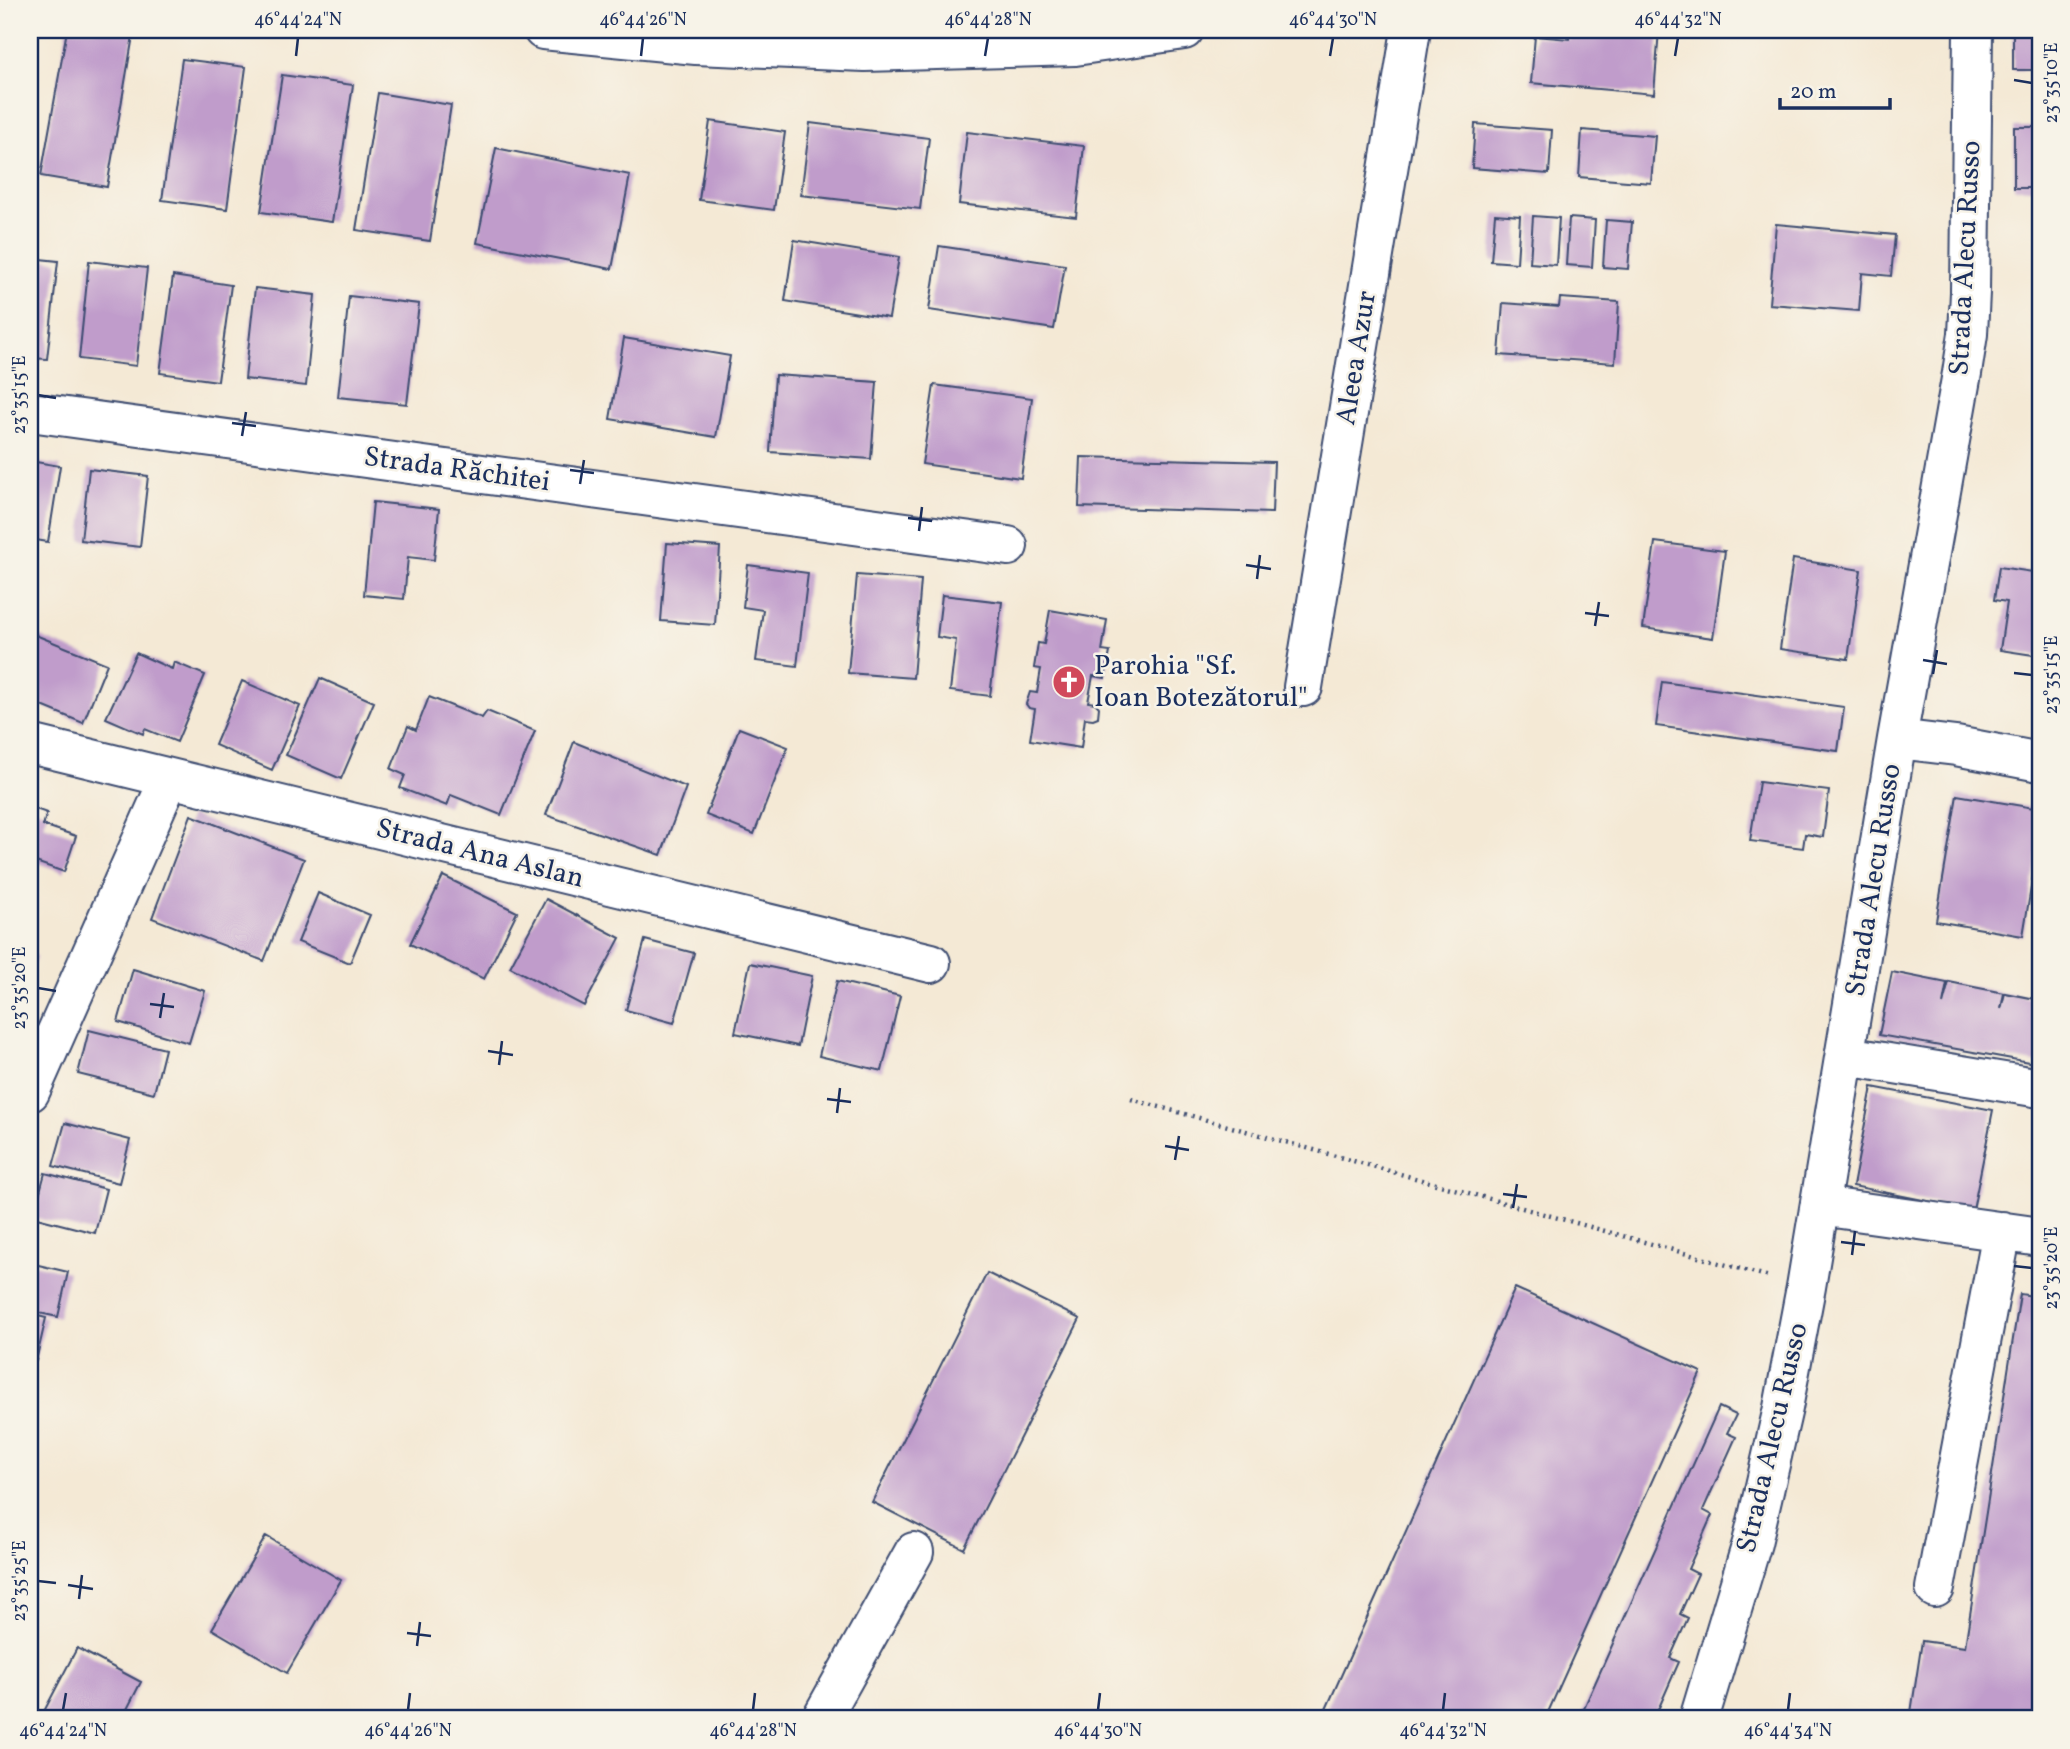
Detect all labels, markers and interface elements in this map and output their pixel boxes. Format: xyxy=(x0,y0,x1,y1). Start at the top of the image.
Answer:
text: 46°44'24"N xyxy=(254,8,342,33)
text: 46°44'26"N xyxy=(599,8,687,33)
text: 46°44'28"N xyxy=(944,8,1032,33)
text: 46°44'30"N xyxy=(1289,8,1377,33)
text: 46°44'32"N xyxy=(1634,8,1722,33)
text: 23°35'10"E xyxy=(2040,42,2065,123)
scale bar xyxy=(1780,66,1890,110)
text: 20 m xyxy=(1790,78,1836,107)
street label: Strada Alecu Russo xyxy=(1940,139,1992,377)
street label: Aleea Azur xyxy=(1327,288,1387,428)
text: 23°35'15"E xyxy=(8,355,33,435)
street label: Strada Răchitei xyxy=(361,438,553,502)
text: 23°35'15"E xyxy=(2040,635,2065,715)
place label: Parohia "Sf. Ioan Botezătorul" xyxy=(1094,647,1308,718)
church icon: Parohia "Sf. Ioan Botezătorul" xyxy=(1050,663,1088,701)
street label: Strada Alecu Russo xyxy=(1836,761,1912,999)
street label: Strada Ana Aslan xyxy=(372,809,588,899)
text: 23°35'20"E xyxy=(8,946,33,1030)
text: 23°35'20"E xyxy=(2040,1226,2065,1310)
street label: Strada Alecu Russo xyxy=(1728,1319,1818,1557)
text: 23°35'25"E xyxy=(8,1540,33,1622)
text: 46°44'24"N xyxy=(19,1719,107,1744)
text: 46°44'26"N xyxy=(364,1719,452,1744)
text: 46°44'28"N xyxy=(709,1719,797,1744)
text: 46°44'30"N xyxy=(1054,1719,1142,1744)
text: 46°44'32"N xyxy=(1399,1719,1487,1744)
text: 46°44'34"N xyxy=(1744,1719,1832,1744)

